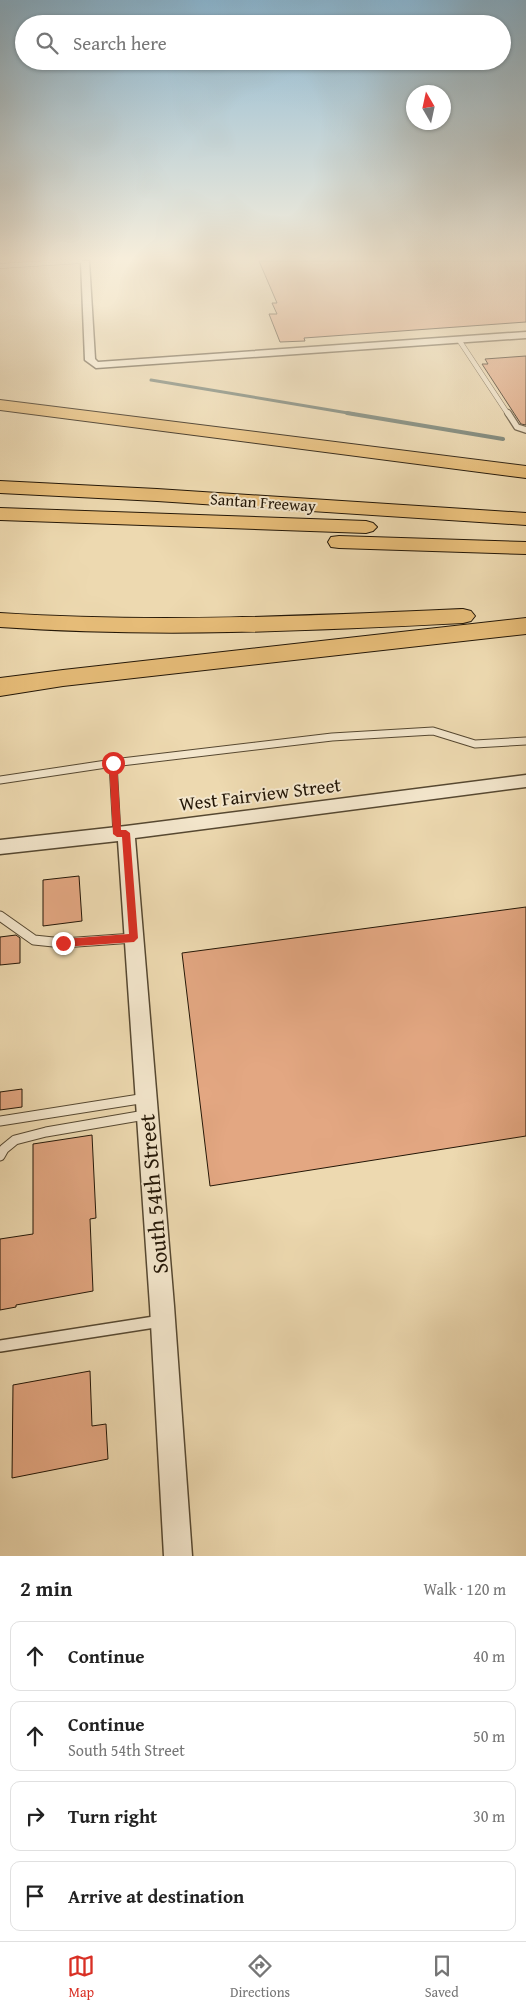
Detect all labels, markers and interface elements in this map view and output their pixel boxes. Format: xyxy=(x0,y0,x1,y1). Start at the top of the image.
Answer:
search box xyxy=(15,15,511,70)
icon: search xyxy=(33,29,61,57)
text: Search here xyxy=(73,29,167,57)
north arrow xyxy=(406,85,451,130)
street label: Santan Freeway xyxy=(209,486,317,518)
route start xyxy=(102,752,125,775)
street label: West Fairview Street xyxy=(177,770,343,818)
route end xyxy=(52,932,75,955)
street label: South 54th Street xyxy=(130,1112,176,1275)
text: 2 min xyxy=(20,1573,72,1604)
text: Walk · 120 m xyxy=(423,1577,506,1601)
icon: ahead xyxy=(21,1642,49,1670)
text: Continue xyxy=(68,1642,145,1670)
text: 40 m xyxy=(473,1644,505,1668)
text: Continue xyxy=(68,1710,145,1738)
icon: ahead xyxy=(21,1722,49,1750)
text: 50 m xyxy=(473,1724,505,1748)
text: South 54th Street xyxy=(68,1738,185,1762)
icon: right xyxy=(21,1802,49,1830)
text: Turn right xyxy=(68,1802,157,1830)
text: 30 m xyxy=(473,1804,505,1828)
icon: arrive xyxy=(21,1882,49,1910)
text: Arrive at destination xyxy=(68,1882,244,1910)
tab: Map xyxy=(67,1952,95,2002)
tab: Directions xyxy=(230,1952,290,2002)
tab: Saved xyxy=(425,1952,459,2002)

